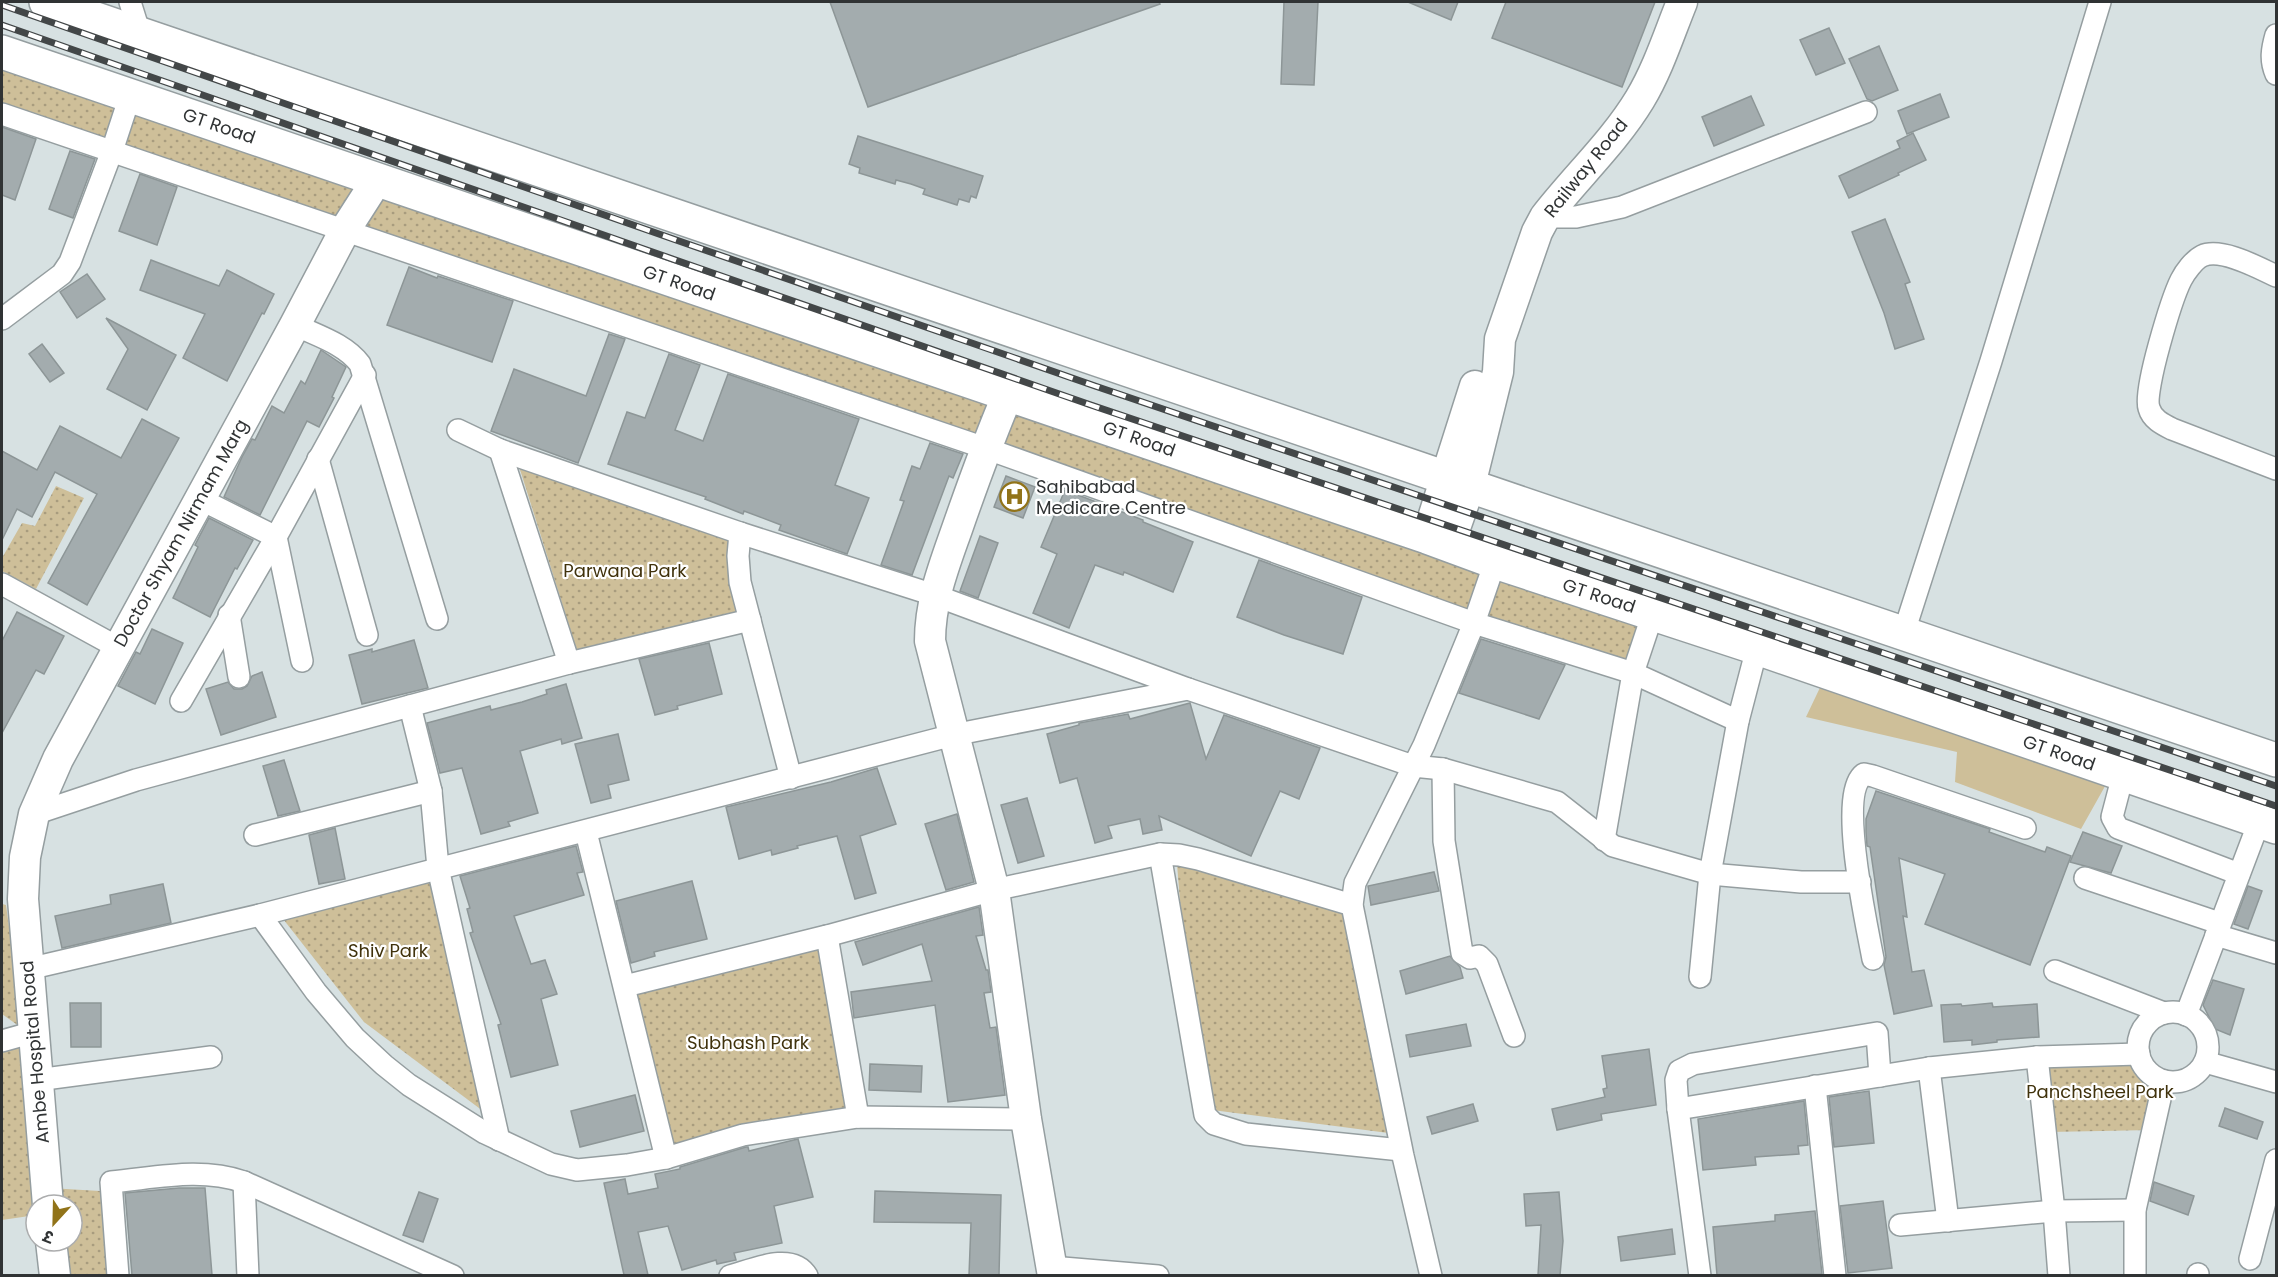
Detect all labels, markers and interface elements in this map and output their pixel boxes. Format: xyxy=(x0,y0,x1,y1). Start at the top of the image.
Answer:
street label: GT Road xyxy=(179,101,259,150)
street label: Railway Road xyxy=(1538,113,1633,222)
street label: GT Road xyxy=(639,258,719,307)
street label: Doctor Shyam Nirmam Marg xyxy=(107,414,254,651)
street label: GT Road xyxy=(1099,414,1179,463)
place label: Sahibabad Medicare Centre xyxy=(1036,474,1186,520)
hospital icon: Sahibabad Medicare Centre xyxy=(999,481,1031,513)
park label: Parwana Park xyxy=(563,558,687,583)
street label: GT Road xyxy=(1559,572,1639,619)
street label: GT Road xyxy=(2019,728,2099,777)
park label: Shiv Park xyxy=(348,938,429,963)
street label: Ambe Hospital Road xyxy=(14,960,55,1145)
park label: Subhash Park xyxy=(687,1030,810,1055)
park label: Panchsheel Park xyxy=(2026,1079,2175,1104)
north arrow xyxy=(24,1193,84,1253)
text: उ xyxy=(39,1224,58,1249)

